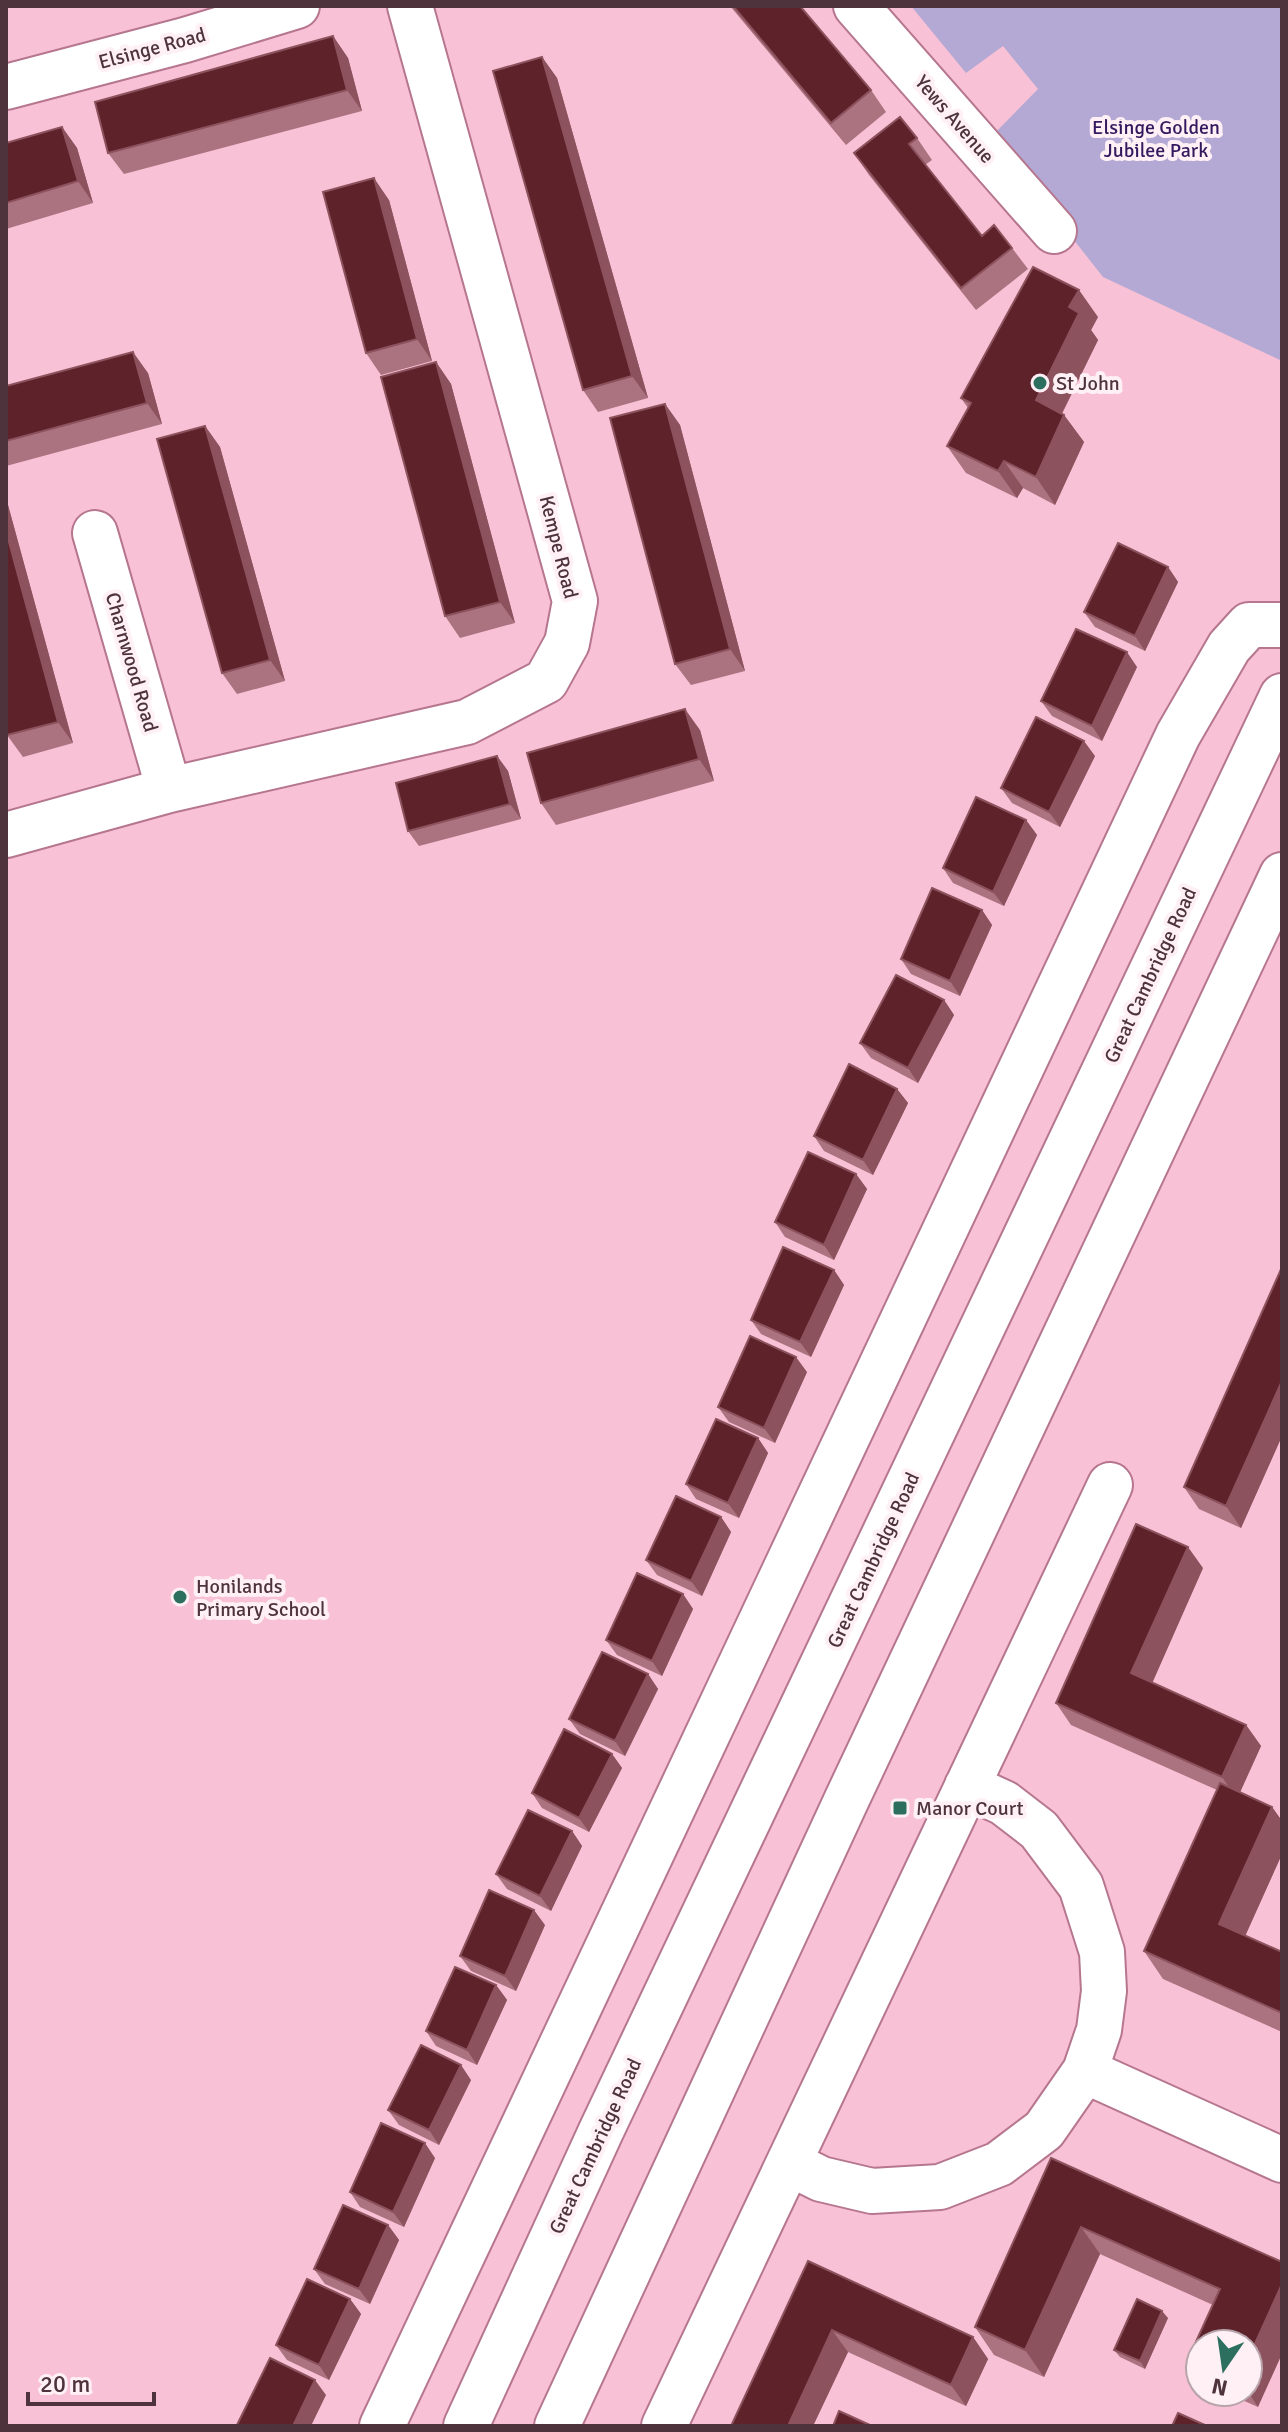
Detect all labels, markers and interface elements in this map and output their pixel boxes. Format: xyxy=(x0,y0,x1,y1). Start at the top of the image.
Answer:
street label: Elsinge Road xyxy=(96,22,209,75)
street label: Yews Avenue xyxy=(909,70,1000,169)
park label: Elsinge Golden Jubilee Park xyxy=(1092,115,1220,163)
place label: St John xyxy=(1056,371,1120,396)
marker: St John xyxy=(1031,374,1049,392)
street label: Kempe Road xyxy=(534,493,583,601)
street label: Charnwood Road xyxy=(100,590,163,735)
street label: Great Cambridge Road xyxy=(1099,883,1202,1067)
street label: Great Cambridge Road xyxy=(822,1468,925,1652)
place label: Honilands Primary School xyxy=(196,1574,326,1622)
marker: Honilands Primary School xyxy=(171,1588,189,1606)
place label: Manor Court xyxy=(916,1796,1023,1821)
marker: Manor Court xyxy=(891,1799,909,1817)
street label: Great Cambridge Road xyxy=(544,2054,647,2238)
north arrow xyxy=(1184,2328,1264,2408)
scale bar xyxy=(28,2356,154,2406)
text: 20 m xyxy=(40,2369,90,2399)
text: N xyxy=(1209,2372,1230,2402)

